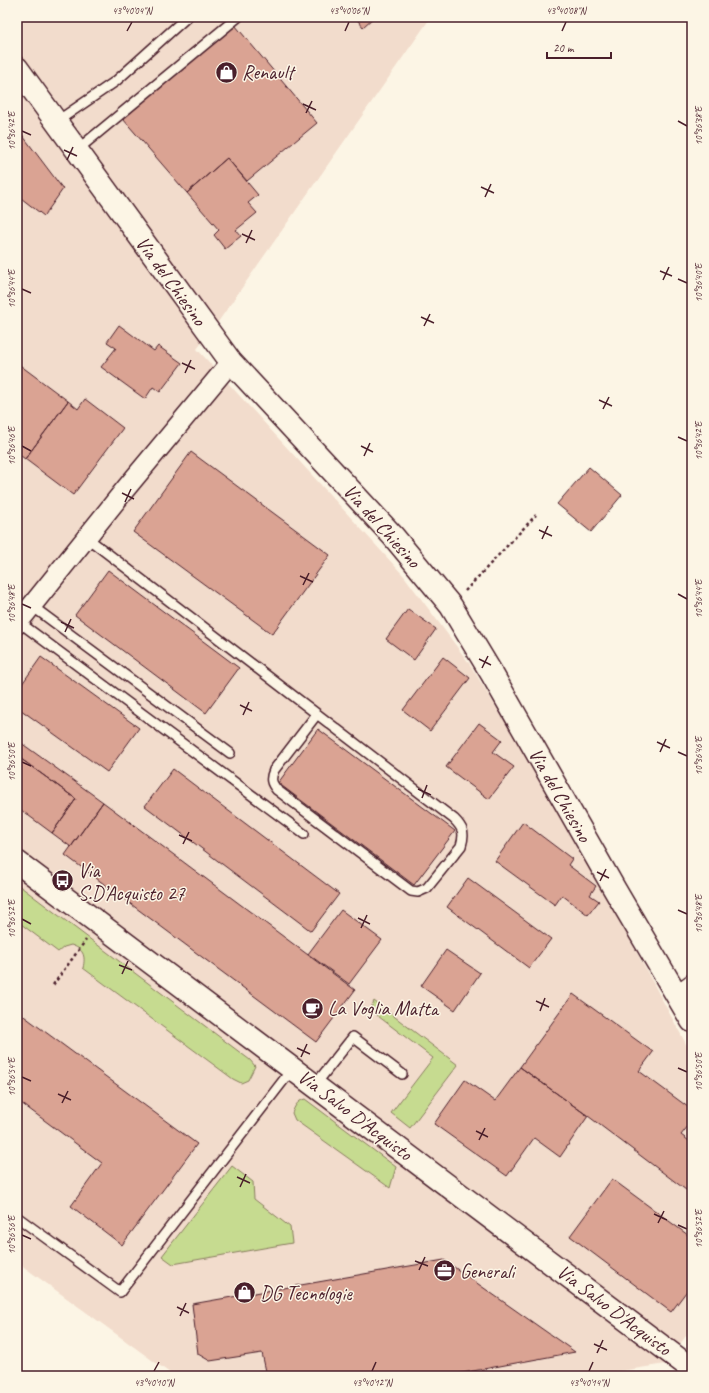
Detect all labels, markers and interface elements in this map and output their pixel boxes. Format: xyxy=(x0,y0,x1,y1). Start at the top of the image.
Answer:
text: 43°40'04"N xyxy=(112,4,154,17)
text: 43°40'06"N xyxy=(329,4,371,17)
text: 43°40'08"N xyxy=(546,4,588,17)
scale bar xyxy=(547,34,611,60)
text: 20 m xyxy=(553,40,575,56)
shop icon: Renault xyxy=(213,59,239,85)
place label: Renault xyxy=(242,60,297,85)
text: 10°36'38"E xyxy=(692,105,705,145)
text: 10°36'42"E xyxy=(5,110,18,150)
street label: Via del Chiesino xyxy=(130,231,212,331)
text: 10°36'40"E xyxy=(692,262,705,302)
text: 10°36'44"E xyxy=(5,268,18,308)
text: 10°36'42"E xyxy=(692,420,705,460)
text: 10°36'46"E xyxy=(5,425,18,465)
street label: Via del Chiesino xyxy=(338,479,427,574)
text: 10°36'44"E xyxy=(692,578,705,618)
text: 10°36'48"E xyxy=(5,583,18,623)
text: 10°36'46"E xyxy=(692,735,705,775)
text: 10°36'50"E xyxy=(5,741,18,781)
street label: Via del Chiesino xyxy=(523,744,597,847)
place label: Via S.D’Acquisto 27 xyxy=(78,858,186,906)
bus stop icon: Via S.D’Acquisto 27 xyxy=(50,868,76,894)
text: 10°36'48"E xyxy=(692,893,705,933)
text: 10°36'52"E xyxy=(5,898,18,938)
cafe icon: La Voglia Matta xyxy=(300,995,326,1021)
place label: La Voglia Matta xyxy=(328,996,440,1021)
text: 10°36'50"E xyxy=(692,1051,705,1091)
text: 10°36'54"E xyxy=(5,1056,18,1096)
street label: Via Salvo D'Acquisto xyxy=(293,1064,418,1167)
text: 10°36'52"E xyxy=(692,1208,705,1248)
text: 10°36'56"E xyxy=(5,1214,18,1254)
office icon: Generali xyxy=(432,1258,458,1284)
place label: Generali xyxy=(460,1259,517,1284)
street label: Via Salvo D'Acquisto xyxy=(552,1259,677,1362)
shop icon: DG Tecnologie xyxy=(232,1280,258,1306)
place label: DG Tecnologie xyxy=(260,1281,353,1306)
text: 43°40'10"N xyxy=(134,1376,176,1389)
text: 43°40'12"N xyxy=(352,1376,394,1389)
text: 43°40'14"N xyxy=(569,1376,611,1389)

